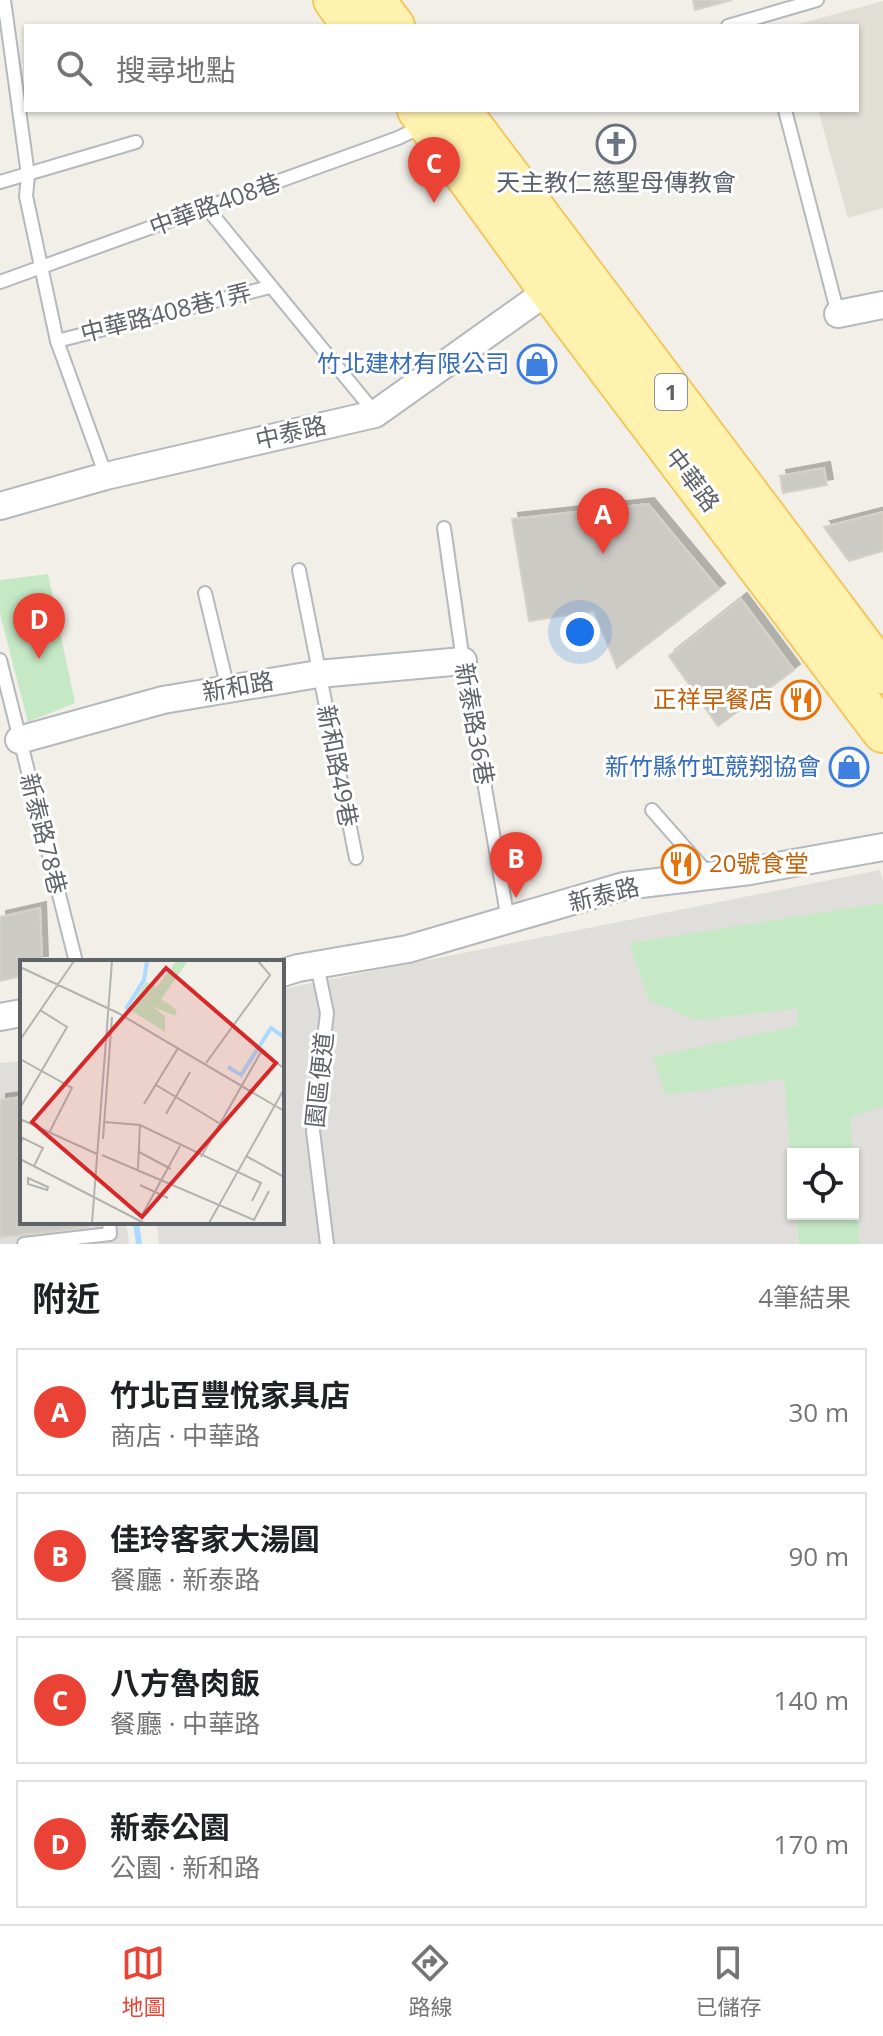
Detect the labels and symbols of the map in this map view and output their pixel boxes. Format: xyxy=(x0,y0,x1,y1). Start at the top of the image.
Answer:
church icon: 天主教仁慈聖母傳教會 xyxy=(595,123,637,165)
pin: C xyxy=(408,137,460,203)
street label: 中華路408巷 xyxy=(144,165,285,243)
place label: 天主教仁慈聖母傳教會 xyxy=(496,165,736,198)
street label: 中華路408巷1弄 xyxy=(77,274,254,349)
shop icon: 竹北建材有限公司 xyxy=(516,343,558,385)
place label: 竹北建材有限公司 xyxy=(317,346,509,379)
road number: 1 xyxy=(655,374,687,410)
street label: 中泰路 xyxy=(252,407,329,456)
street label: 中華路 xyxy=(658,440,728,518)
pin: A xyxy=(577,488,629,554)
pin: D xyxy=(13,593,65,659)
your location xyxy=(560,612,600,652)
street label: 新泰路36巷 xyxy=(449,660,502,787)
street label: 新和路 xyxy=(199,663,276,708)
restaurant icon: 正祥早餐店 xyxy=(780,679,822,721)
place label: 正祥早餐店 xyxy=(653,682,773,715)
street label: 新和路49巷 xyxy=(310,702,366,829)
shop icon: 新竹縣竹虹競翔協會 xyxy=(828,746,870,788)
place label: 新竹縣竹虹競翔協會 xyxy=(605,749,821,782)
street label: 新泰路78巷 xyxy=(14,770,75,898)
pin: B xyxy=(490,832,542,898)
restaurant icon: 20號食堂 xyxy=(660,843,702,885)
place label: 20號食堂 xyxy=(709,846,808,879)
street label: 新泰路 xyxy=(565,869,643,918)
inset map xyxy=(20,960,284,1224)
street label: 園區便道 xyxy=(297,1030,340,1129)

